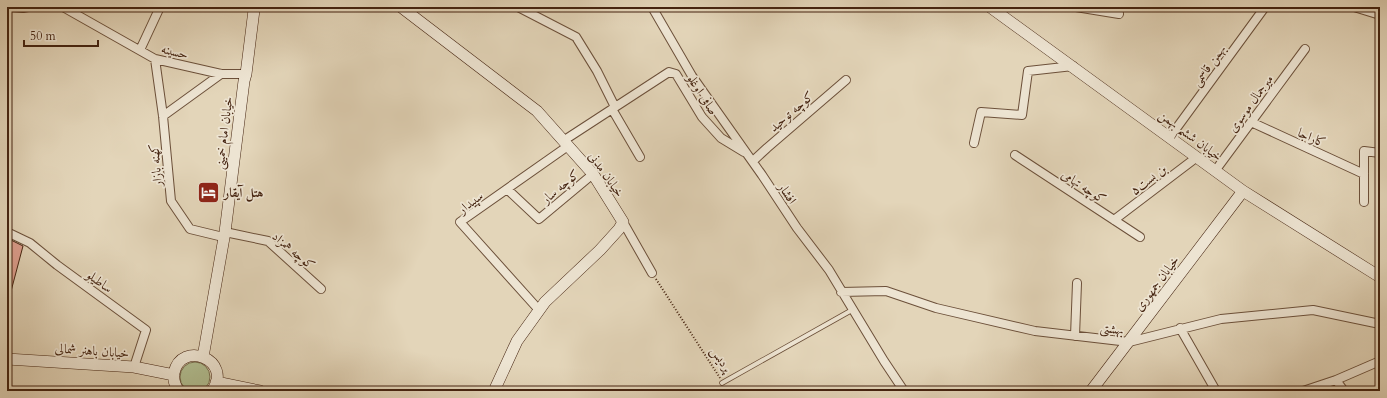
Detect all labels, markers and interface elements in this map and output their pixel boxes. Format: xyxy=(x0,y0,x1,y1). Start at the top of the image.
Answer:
scale bar xyxy=(24,22,98,48)
text: 50 m xyxy=(30,28,57,44)
street label: حسینه xyxy=(159,40,190,64)
street label: بهمن قاسمی xyxy=(1187,41,1230,90)
street label: صافی اوغلو xyxy=(681,69,722,118)
street label: میرجمال موسوی xyxy=(1224,71,1278,136)
street label: کوچه توحید xyxy=(765,87,818,136)
street label: خیابان امام خمینی xyxy=(211,96,239,171)
street label: خیابان ششم بهمن xyxy=(1153,106,1226,169)
street label: کاراجا xyxy=(1295,124,1328,152)
street label: کهنه بازار xyxy=(145,143,167,189)
street label: خیابان مدنی xyxy=(584,148,628,201)
street label: بن بست۵ xyxy=(1127,160,1171,199)
street label: کوچه سار xyxy=(536,165,584,209)
street label: کوچه تهامی xyxy=(1057,166,1110,208)
street label: افشار xyxy=(772,178,801,208)
hotel icon: هتل آیقار xyxy=(195,179,221,205)
place label: هتل آیقار xyxy=(222,184,263,202)
street label: سپیدار xyxy=(453,187,487,220)
street label: کوچه همزاد xyxy=(268,227,319,274)
street label: خیابان جمهوری xyxy=(1130,252,1184,315)
street label: ساطیلو xyxy=(81,265,116,297)
street label: بهشتی xyxy=(1099,319,1125,339)
street label: خیابان باهنر شمالی xyxy=(54,339,130,363)
street label: پردیس xyxy=(706,343,737,377)

